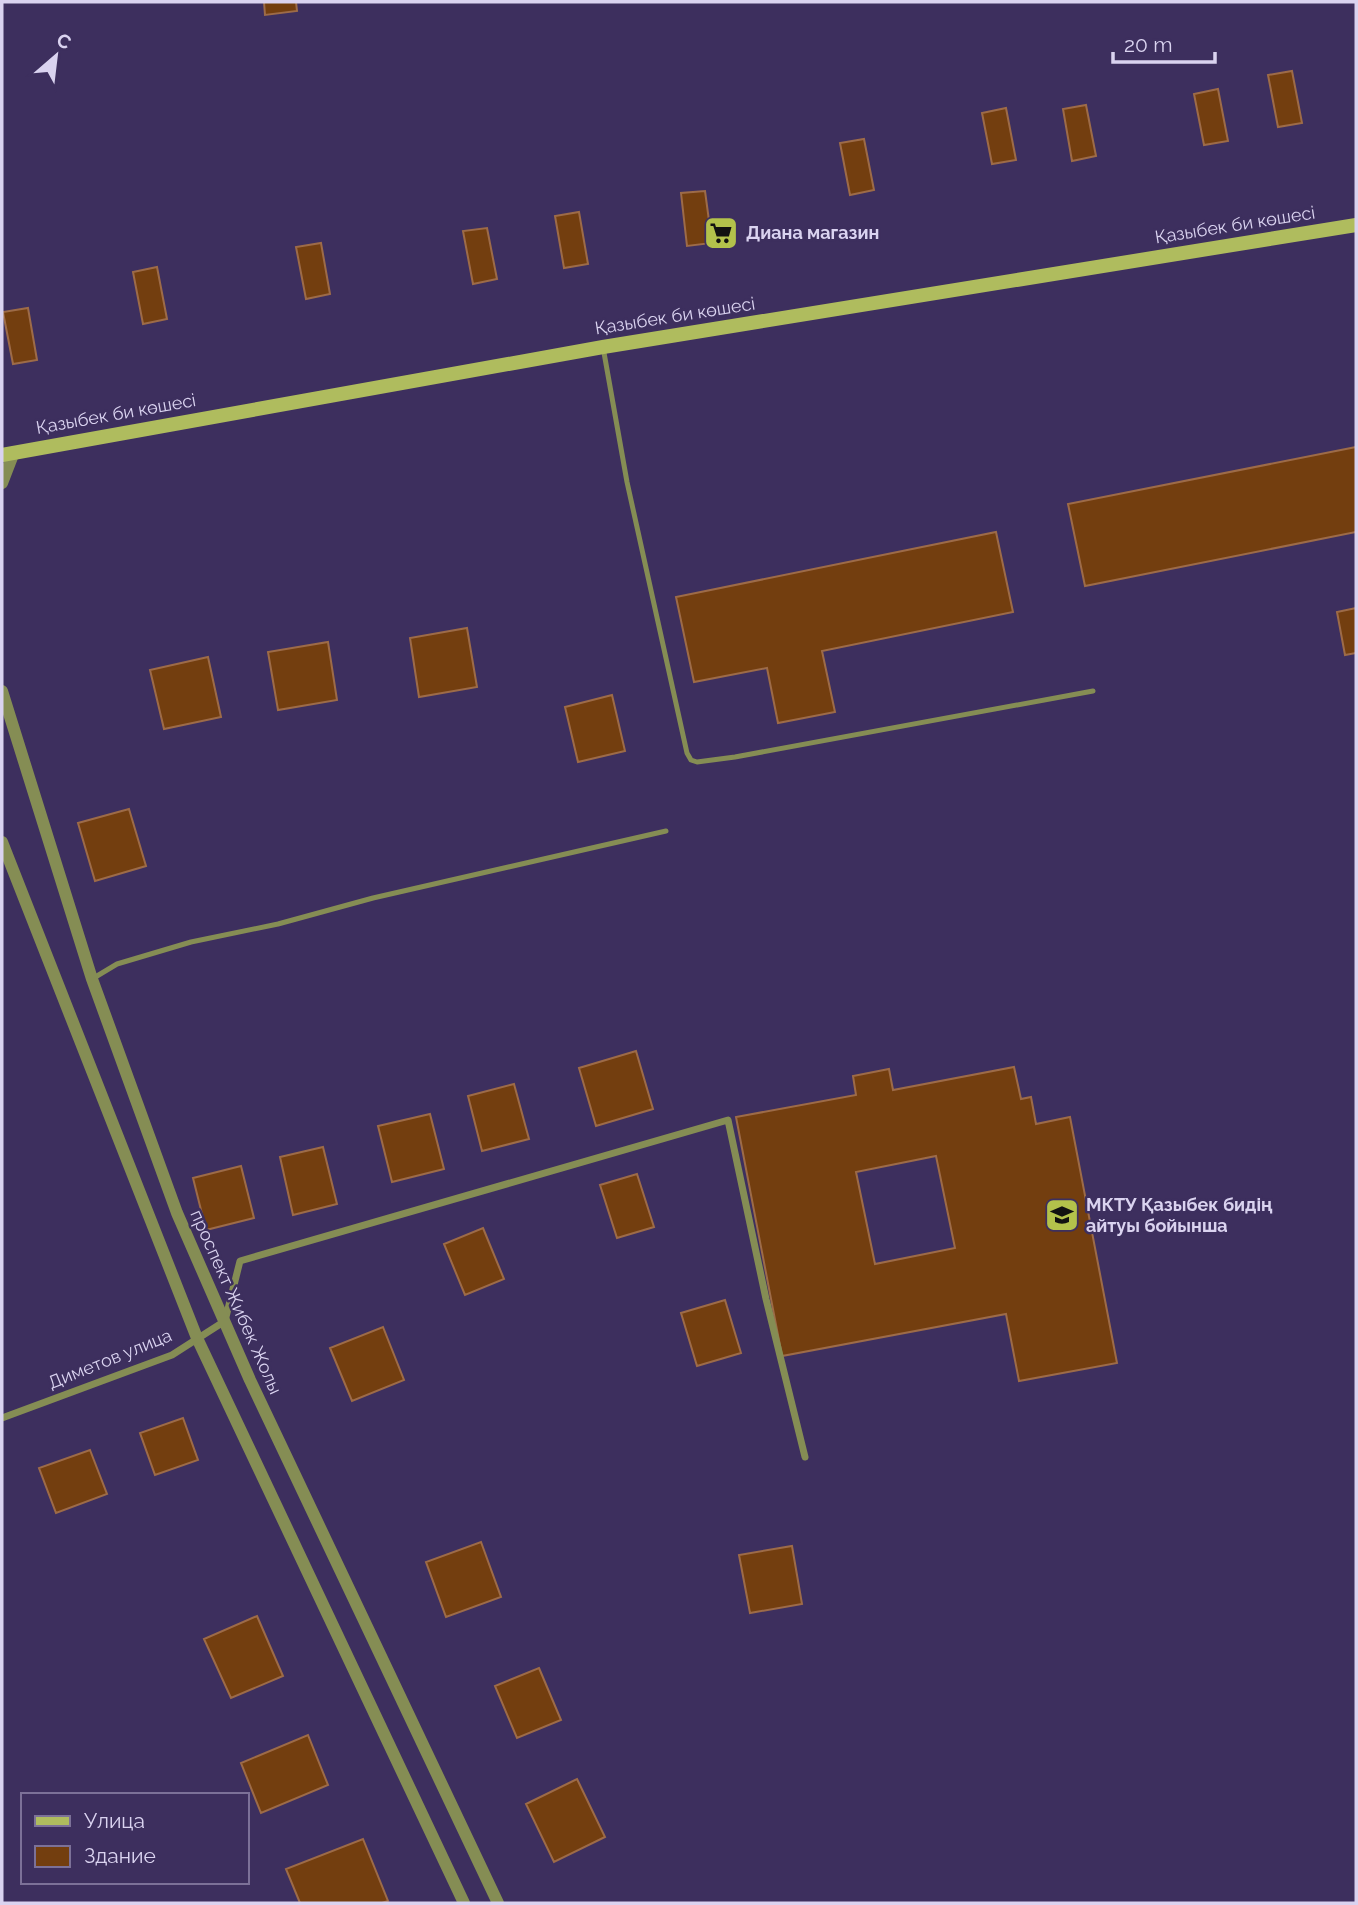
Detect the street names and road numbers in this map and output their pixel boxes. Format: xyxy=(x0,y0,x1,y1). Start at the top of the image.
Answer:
street label: Қазыбек би көшесі xyxy=(1153,201,1316,248)
street label: Қазыбек би көшесі xyxy=(593,292,756,339)
street label: Қазыбек би көшесі xyxy=(34,389,197,438)
street label: проспект Жибек Жолы xyxy=(186,1206,287,1397)
street label: Диметов улица xyxy=(45,1324,175,1393)

